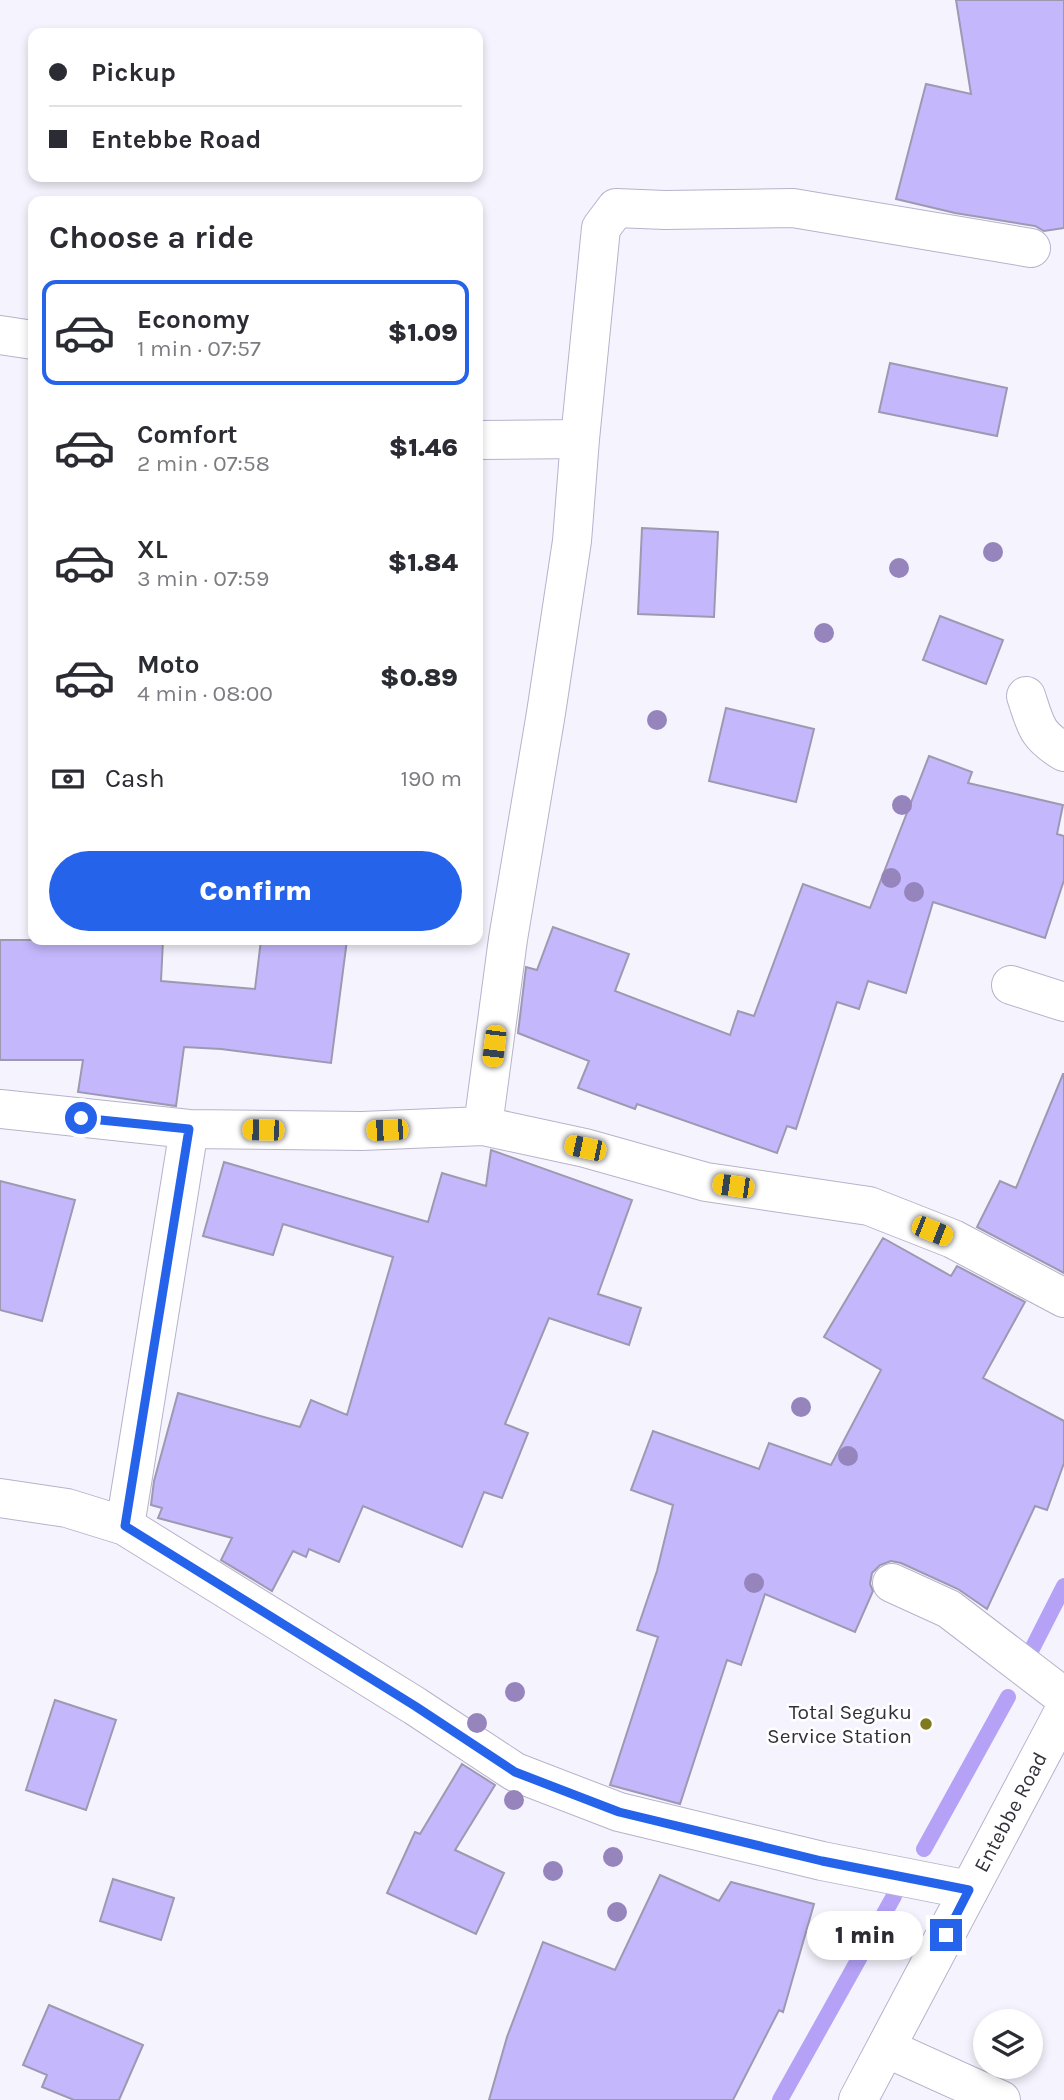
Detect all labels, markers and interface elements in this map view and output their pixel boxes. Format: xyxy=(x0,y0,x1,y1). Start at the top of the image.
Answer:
text: Pickup xyxy=(91,57,176,88)
text: Entebbe Road xyxy=(91,124,261,155)
text: Choose a ride xyxy=(49,219,254,256)
icon: car xyxy=(53,301,116,364)
text: Economy xyxy=(137,304,249,335)
text: $1.09 xyxy=(388,317,458,348)
text: 1 min · 07:57 xyxy=(137,335,261,362)
icon: car xyxy=(53,416,116,479)
text: Comfort xyxy=(137,419,238,450)
text: $1.46 xyxy=(389,432,458,463)
text: 2 min · 07:58 xyxy=(137,450,270,477)
icon: car xyxy=(53,531,116,594)
text: XL xyxy=(137,534,168,565)
text: $1.84 xyxy=(388,547,458,578)
text: 3 min · 07:59 xyxy=(137,565,269,592)
icon: car xyxy=(53,646,116,709)
text: Moto xyxy=(137,649,199,680)
text: $0.89 xyxy=(380,662,458,693)
text: 4 min · 08:00 xyxy=(137,680,273,707)
icon: cash xyxy=(49,760,87,798)
text: Cash xyxy=(105,763,165,794)
text: 190 m xyxy=(400,765,462,792)
button: Confirm xyxy=(49,851,462,931)
car xyxy=(482,1024,507,1068)
route start xyxy=(65,1102,97,1134)
car xyxy=(242,1119,285,1141)
car xyxy=(366,1119,409,1141)
car xyxy=(563,1133,608,1163)
car xyxy=(711,1173,756,1199)
car xyxy=(909,1213,956,1249)
place label: Total Seguku Service Station xyxy=(767,1700,912,1748)
marker: Total Seguku Service Station xyxy=(918,1716,934,1732)
street label: Entebbe Road xyxy=(969,1748,1052,1876)
callout: 1 min xyxy=(806,1910,922,1960)
route end xyxy=(930,1919,962,1951)
text: 1 min xyxy=(835,1922,895,1949)
map controls xyxy=(973,2009,1043,2079)
button: layers xyxy=(973,2009,1043,2079)

